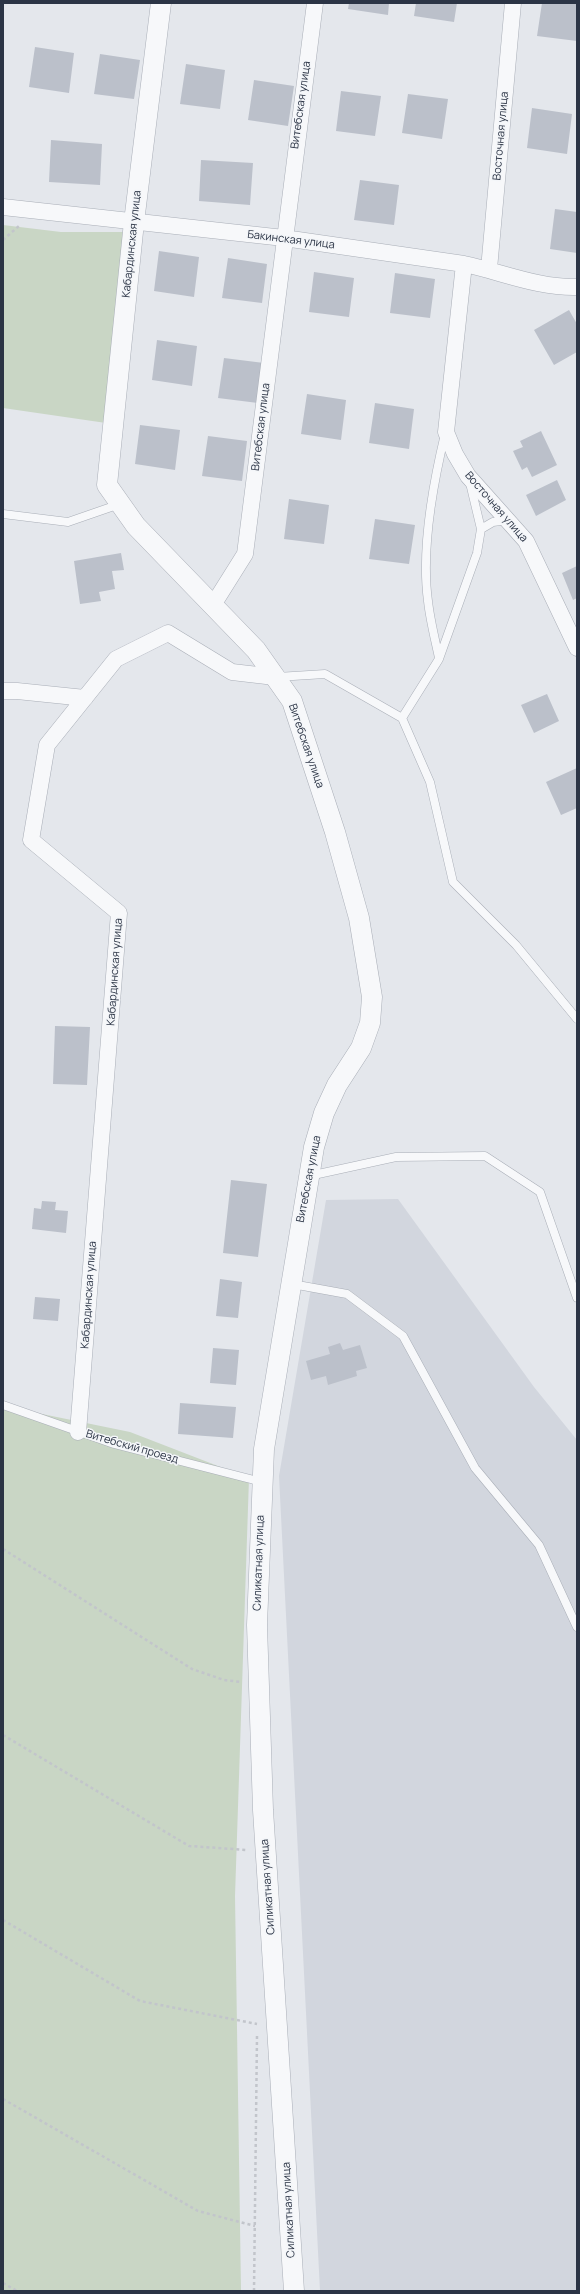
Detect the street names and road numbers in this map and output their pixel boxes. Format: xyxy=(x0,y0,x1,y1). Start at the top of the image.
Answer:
street label: Витебская улица xyxy=(288,60,314,150)
street label: Восточная улица xyxy=(491,91,511,181)
street label: Кабардинская улица xyxy=(120,190,144,298)
street label: Бакинская улица xyxy=(247,228,335,252)
street label: Витебская улица xyxy=(249,382,273,472)
street label: Восточная улица xyxy=(462,469,530,545)
street label: Витебская улица xyxy=(285,702,327,790)
street label: Кабардинская улица xyxy=(105,918,125,1026)
street label: Витебская улица xyxy=(294,1134,324,1224)
street label: Кабардинская улица xyxy=(79,1241,99,1349)
street label: Витебский проезд xyxy=(84,1428,180,1466)
street label: Силикатная улица xyxy=(251,1515,267,1611)
street label: Силикатная улица xyxy=(258,1839,278,1935)
street label: Силикатная улица xyxy=(280,2162,298,2258)

